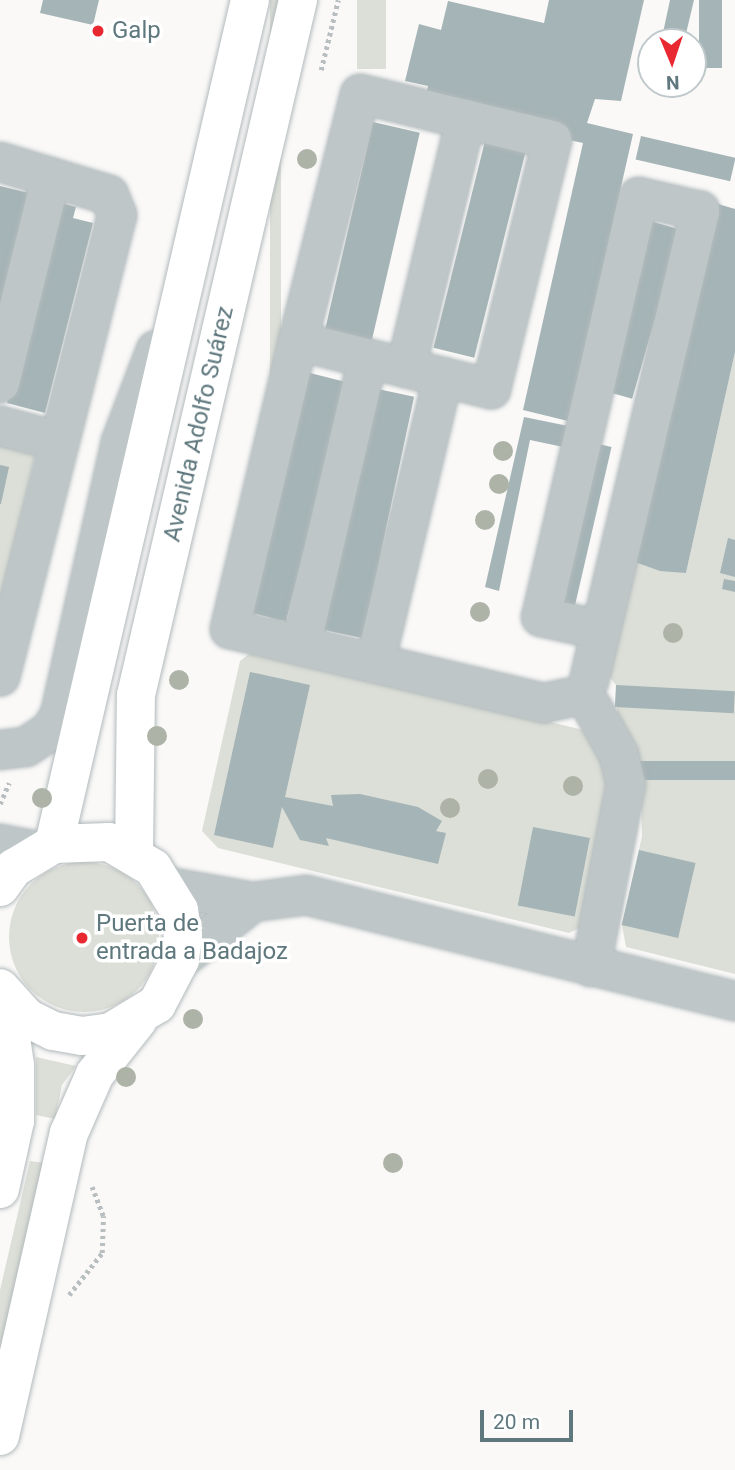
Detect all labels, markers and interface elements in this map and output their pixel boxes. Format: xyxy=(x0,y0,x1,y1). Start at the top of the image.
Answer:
place label: Galp xyxy=(112,17,161,45)
marker: Galp xyxy=(90,23,106,39)
north arrow xyxy=(637,28,707,98)
text: N xyxy=(666,71,680,94)
street label: Avenida Adolfo Suárez xyxy=(158,304,240,544)
place label: Puerta de entrada a Badajoz xyxy=(96,910,288,966)
marker: Puerta de entrada a Badajoz xyxy=(74,930,90,946)
scale bar xyxy=(483,1396,576,1440)
text: 20 m xyxy=(493,1410,540,1434)

